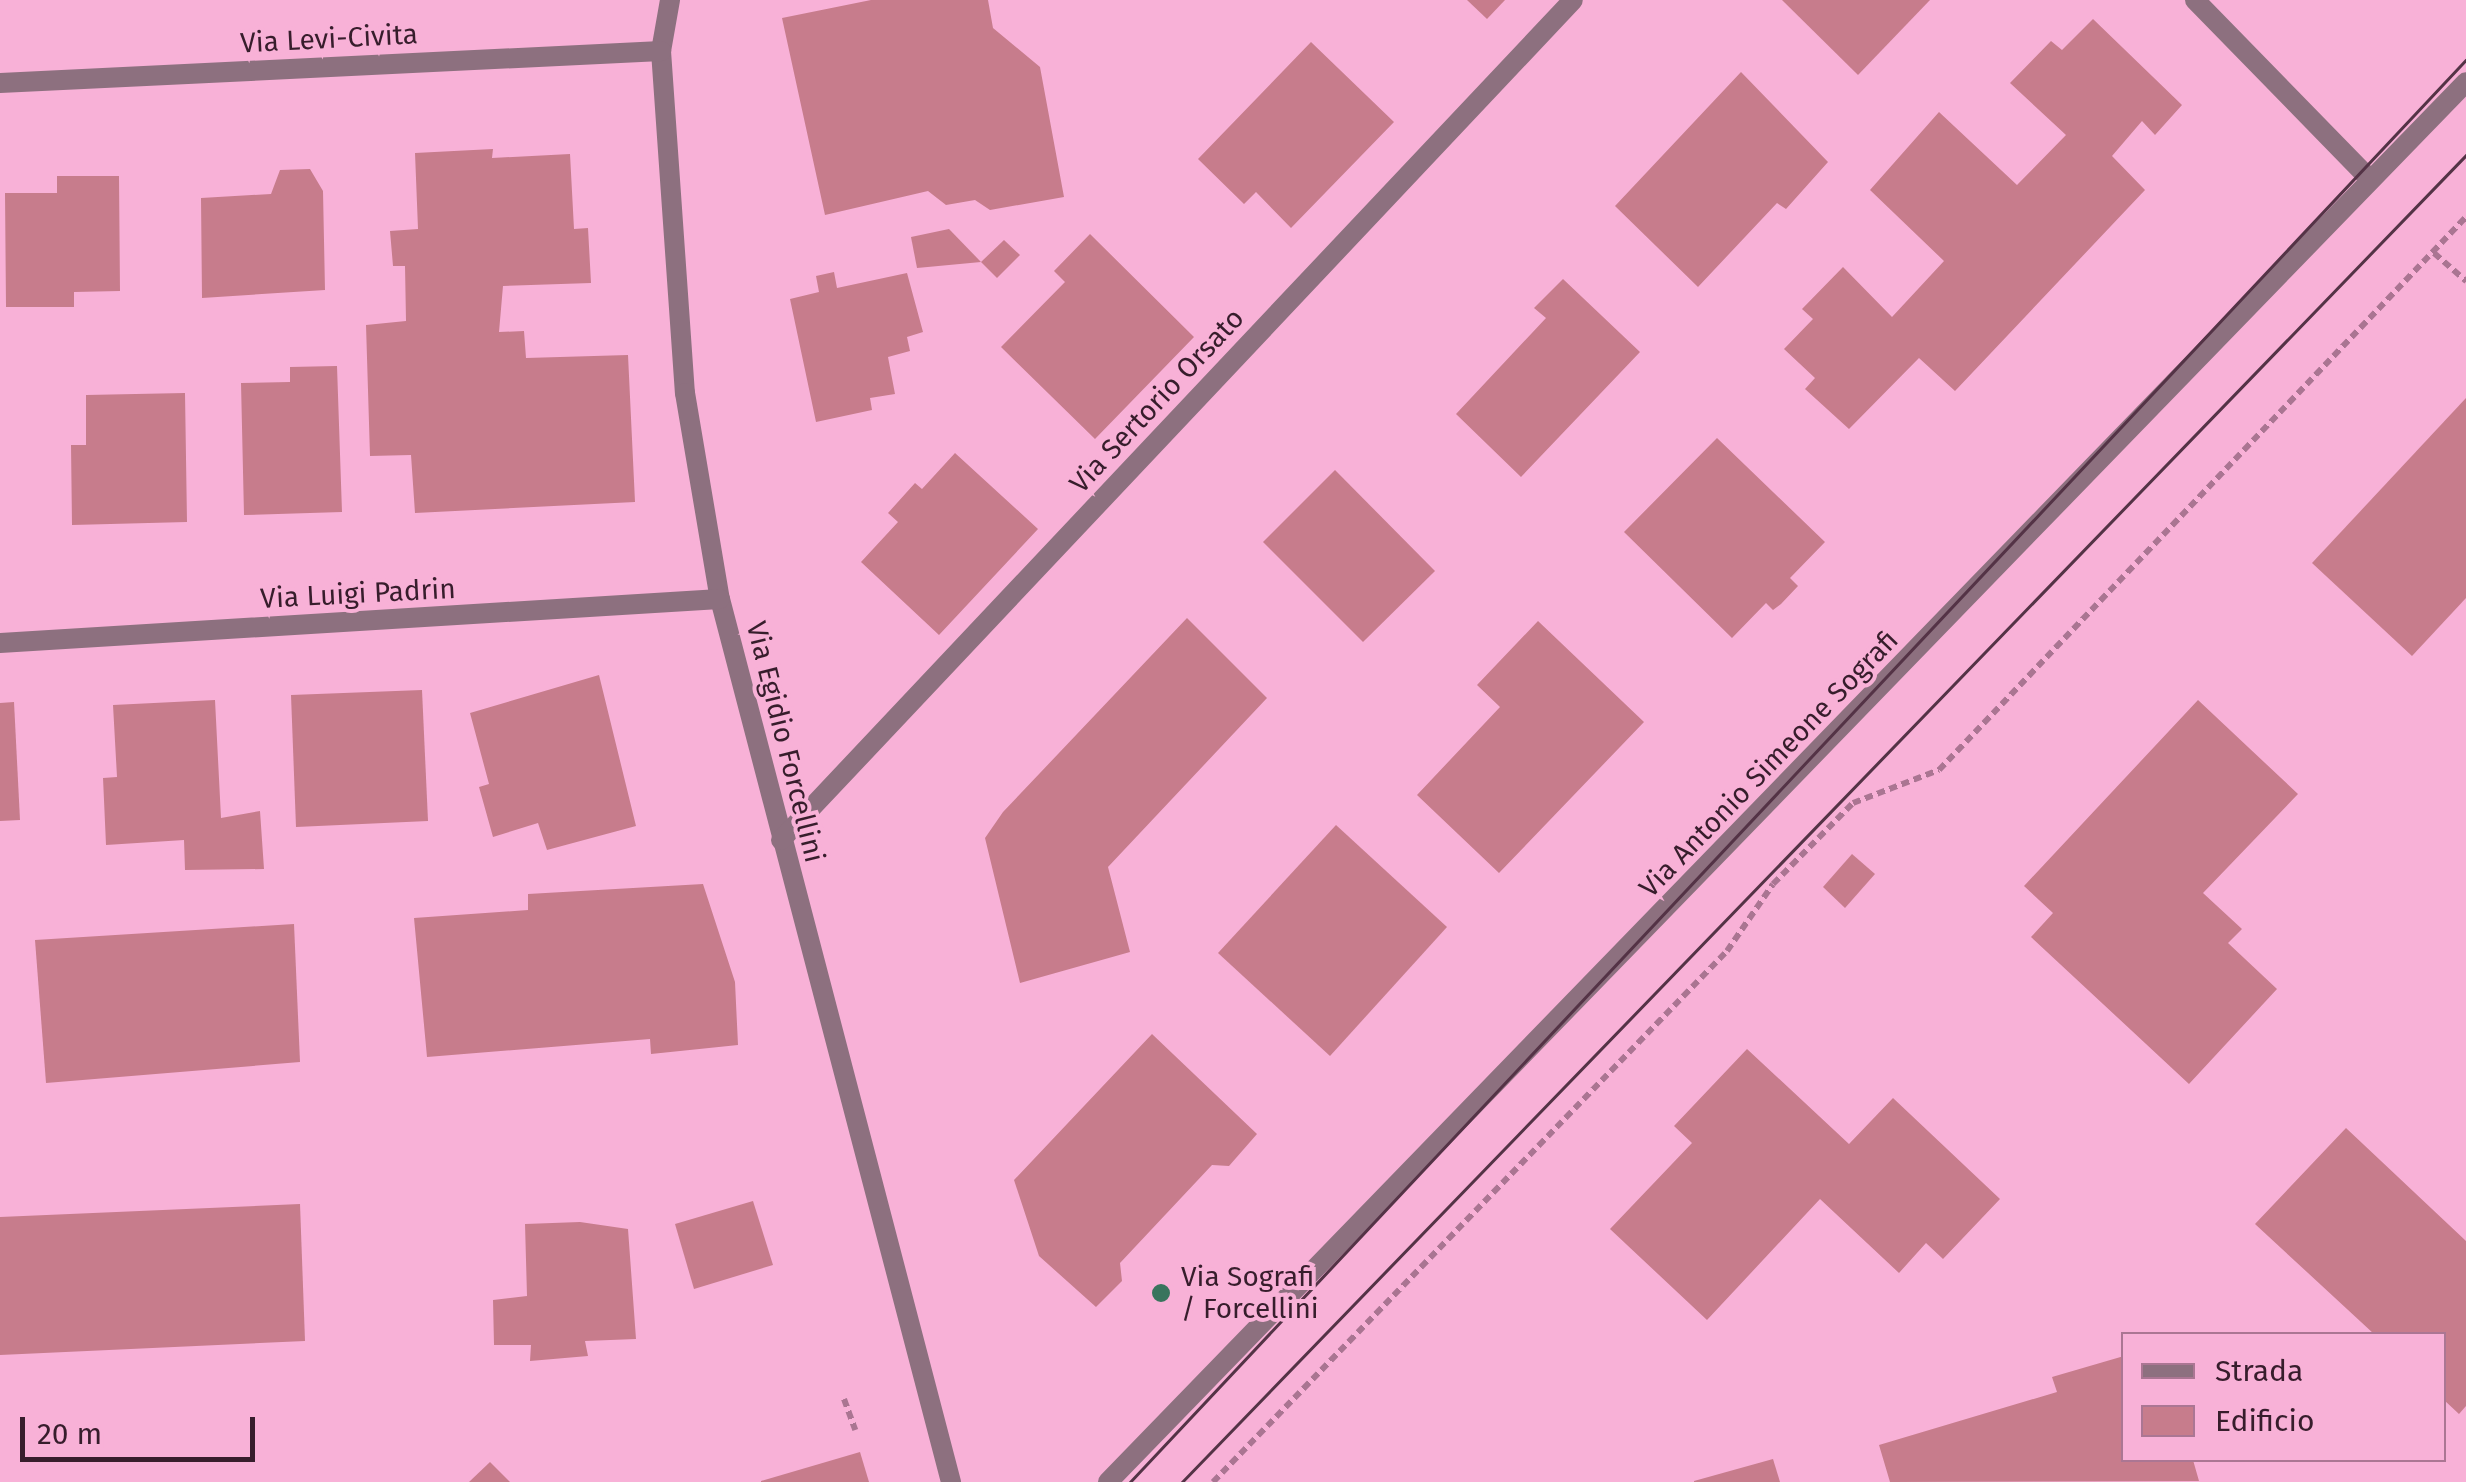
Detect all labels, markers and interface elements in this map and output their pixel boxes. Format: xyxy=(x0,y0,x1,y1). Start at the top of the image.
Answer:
street label: Via Levi-Civita xyxy=(239,18,419,60)
street label: Via Sertorio Orsato xyxy=(1063,302,1251,500)
street label: Via Luigi Padrin xyxy=(259,572,457,616)
street label: Via Egidio Forcellini xyxy=(739,618,831,866)
street label: Via Antonio Simeone Sografi xyxy=(1633,624,1905,904)
place label: Via Sografi / Forcellini xyxy=(1181,1260,1319,1326)
marker: Via Sografi / Forcellini xyxy=(1150,1282,1172,1304)
legend xyxy=(2121,1332,2446,1462)
text: Strada xyxy=(2215,1353,2303,1389)
scale bar xyxy=(25,1397,260,1459)
text: Edificio xyxy=(2215,1403,2314,1439)
text: 20 m xyxy=(37,1416,102,1452)

